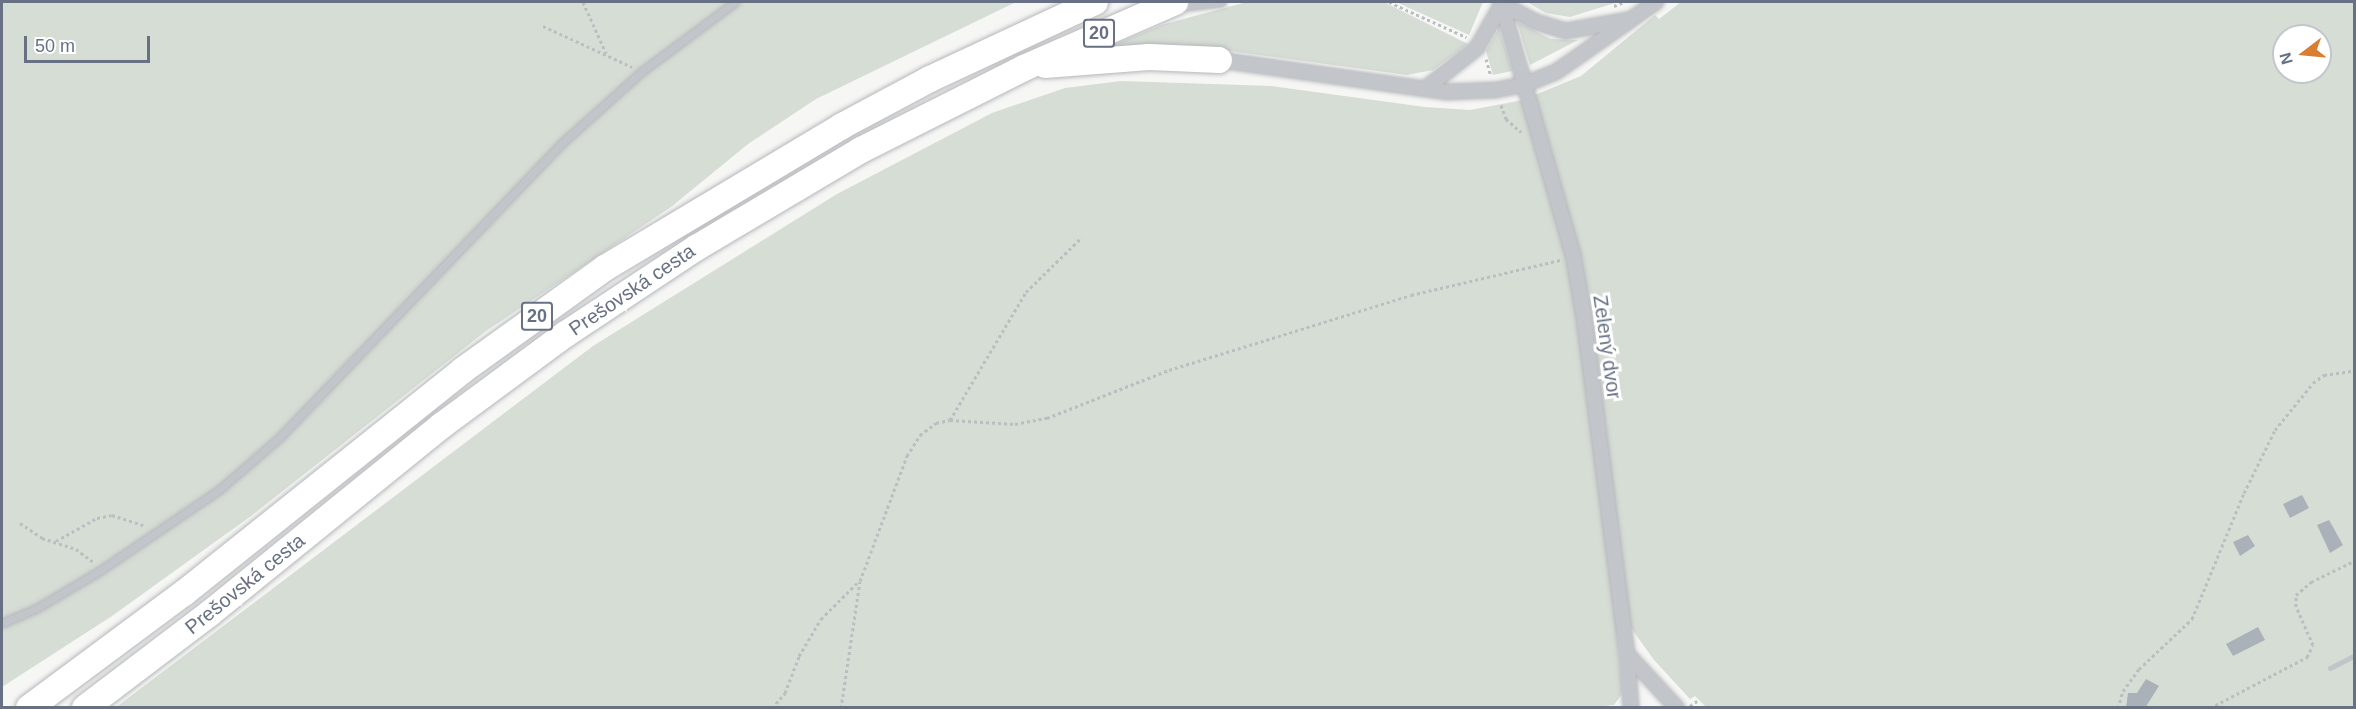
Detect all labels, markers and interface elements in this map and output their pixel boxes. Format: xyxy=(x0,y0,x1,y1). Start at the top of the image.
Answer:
road number: 20 xyxy=(1082,18,1116,48)
scale bar xyxy=(27,24,153,62)
north arrow xyxy=(2272,24,2332,84)
text: 50 m xyxy=(35,36,75,56)
text: N xyxy=(2276,51,2296,66)
street label: Prešovská cesta xyxy=(564,239,700,341)
street label: Zelený dvor xyxy=(1588,294,1626,400)
road number: 20 xyxy=(520,301,554,331)
street label: Prešovská cesta xyxy=(180,529,310,639)

